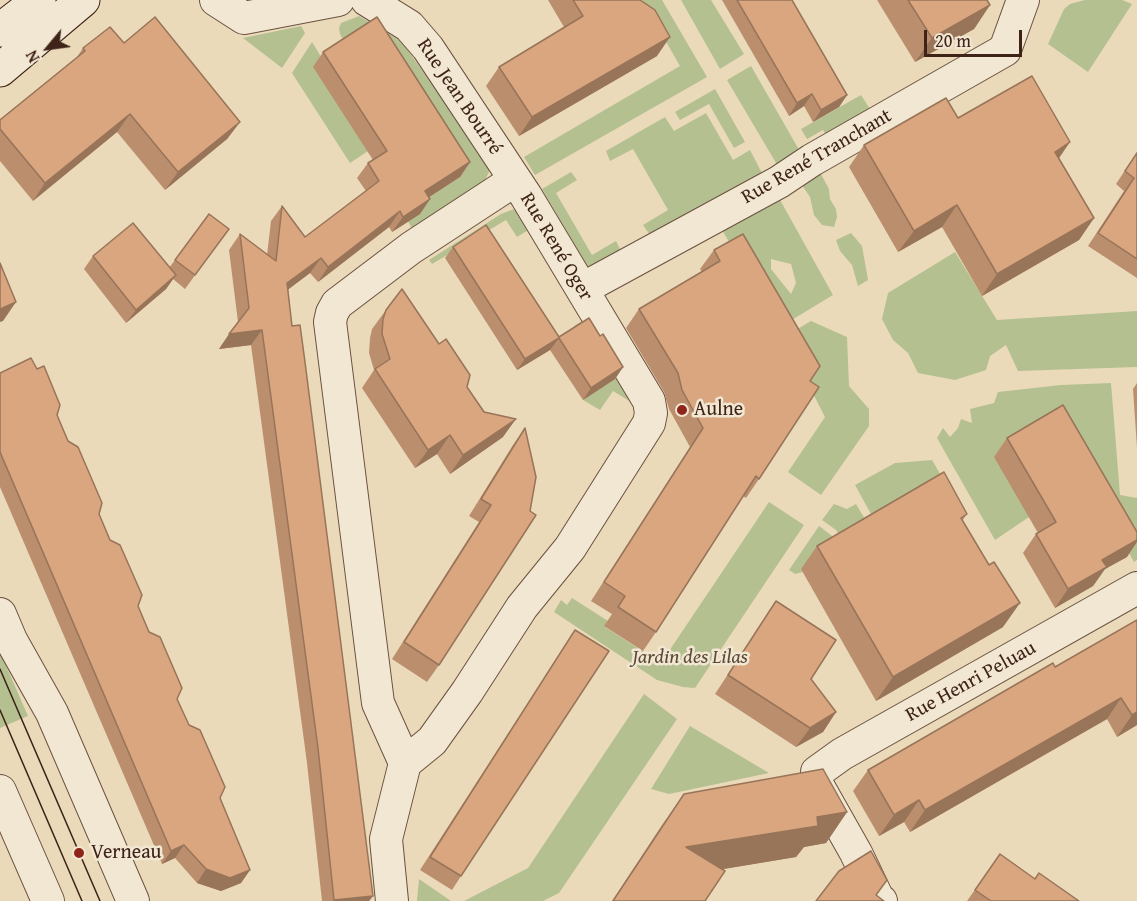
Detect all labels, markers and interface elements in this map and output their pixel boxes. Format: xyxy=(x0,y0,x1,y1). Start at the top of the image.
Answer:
north arrow xyxy=(18,18,78,78)
scale bar xyxy=(927,18,1024,56)
text: 20 m xyxy=(935,27,971,54)
street label: Rue Jean Bourré xyxy=(411,34,507,160)
text: N xyxy=(19,46,45,67)
street label: Rue René Tranchant xyxy=(738,104,896,210)
street label: Rue René Oger xyxy=(514,189,598,305)
place label: Aulne xyxy=(694,398,743,422)
marker: Aulne xyxy=(675,403,689,417)
street label: Rue Henri Peluau xyxy=(902,636,1040,728)
park label: Jardin des Lilas xyxy=(632,646,748,670)
place label: Verneau xyxy=(91,841,161,865)
marker: Verneau xyxy=(72,846,86,860)

